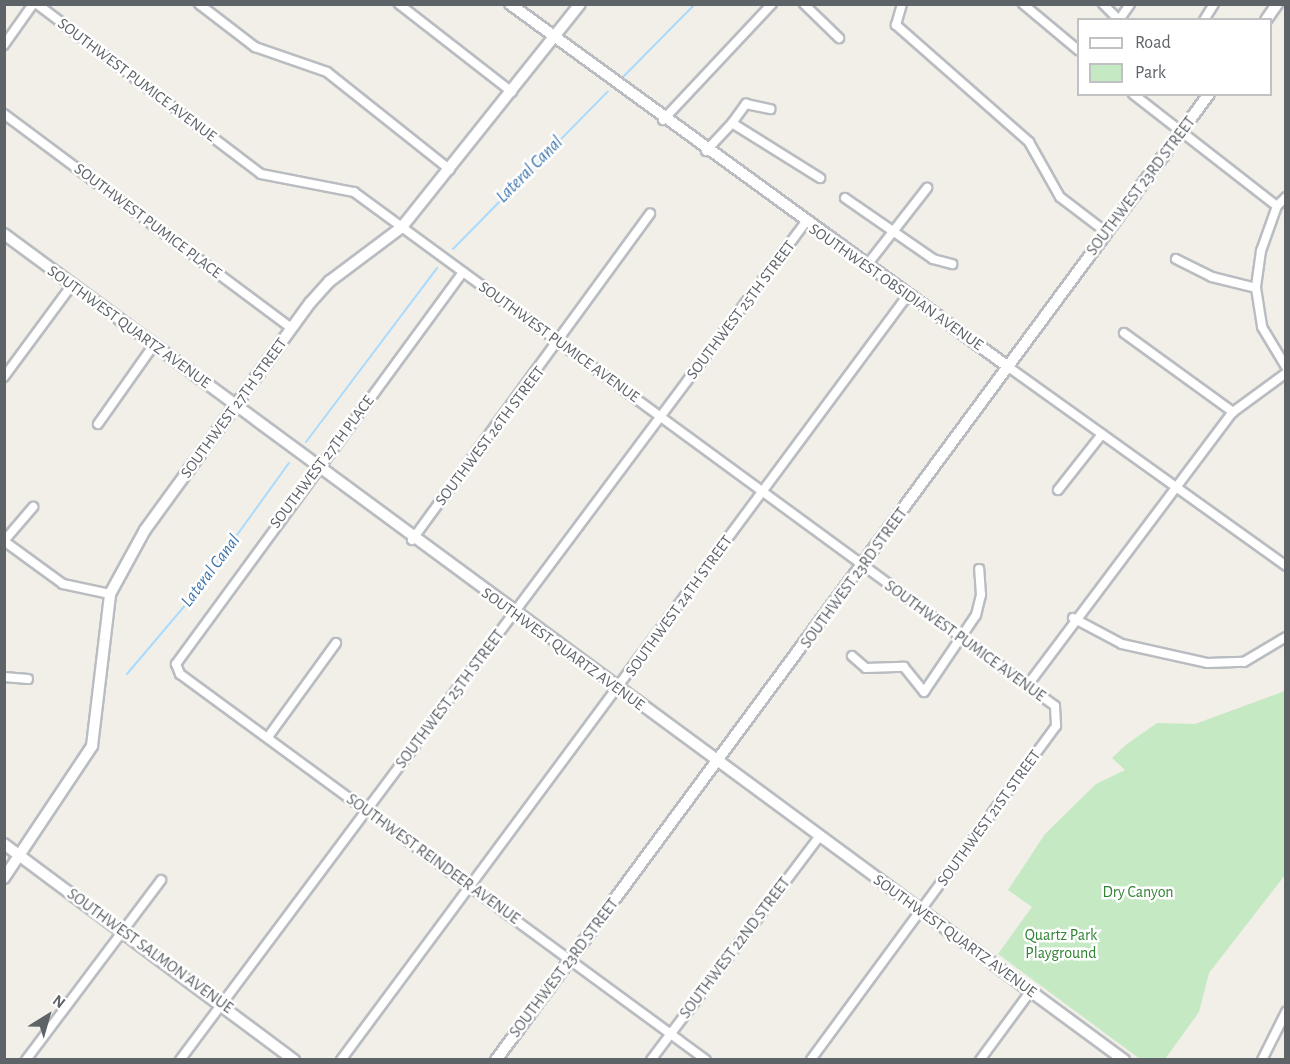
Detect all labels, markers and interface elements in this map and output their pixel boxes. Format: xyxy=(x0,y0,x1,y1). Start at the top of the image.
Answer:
street label: SOUTHWEST PUMICE AVENUE xyxy=(54,14,220,146)
legend xyxy=(1077,18,1272,96)
text: Road xyxy=(1135,34,1171,52)
text: Park xyxy=(1135,64,1166,82)
street label: SOUTHWEST 23RD STREET xyxy=(1082,113,1200,259)
water label: Lateral Canal xyxy=(492,132,568,208)
street label: SOUTHWEST PUMICE PLACE xyxy=(70,159,226,283)
street label: SOUTHWEST OBSIDIAN AVENUE xyxy=(805,219,987,355)
street label: SOUTHWEST 25TH STREET xyxy=(683,237,799,383)
street label: SOUTHWEST QUARTZ AVENUE xyxy=(44,261,214,393)
street label: SOUTHWEST PUMICE AVENUE xyxy=(475,277,643,407)
street label: SOUTHWEST 27TH STREET xyxy=(177,334,291,482)
street label: SOUTHWEST 26TH STREET xyxy=(431,363,549,509)
street label: SOUTHWEST 27TH PLACE xyxy=(266,392,378,532)
street label: SOUTHWEST 23RD STREET xyxy=(797,504,911,652)
water label: Lateral Canal xyxy=(177,530,245,612)
street label: SOUTHWEST 24TH STREET xyxy=(621,532,737,680)
street label: SOUTHWEST PUMICE AVENUE xyxy=(881,576,1049,706)
street label: SOUTHWEST QUARTZ AVENUE xyxy=(478,583,648,715)
street label: SOUTHWEST 25TH STREET xyxy=(392,626,508,772)
street label: SOUTHWEST 21ST STREET xyxy=(933,746,1045,890)
street label: SOUTHWEST REINDEER AVENUE xyxy=(343,790,523,928)
street label: SOUTHWEST QUARTZ AVENUE xyxy=(870,870,1040,1002)
street label: SOUTHWEST 22ND STREET xyxy=(676,874,794,1022)
park label: Dry Canyon xyxy=(1102,882,1174,902)
street label: SOUTHWEST SALMON AVENUE xyxy=(63,884,237,1018)
street label: SOUTHWEST 23RD STREET xyxy=(505,895,623,1041)
park label: Quartz Park Playground xyxy=(1025,925,1097,963)
north arrow xyxy=(18,986,78,1046)
text: N xyxy=(50,992,68,1011)

